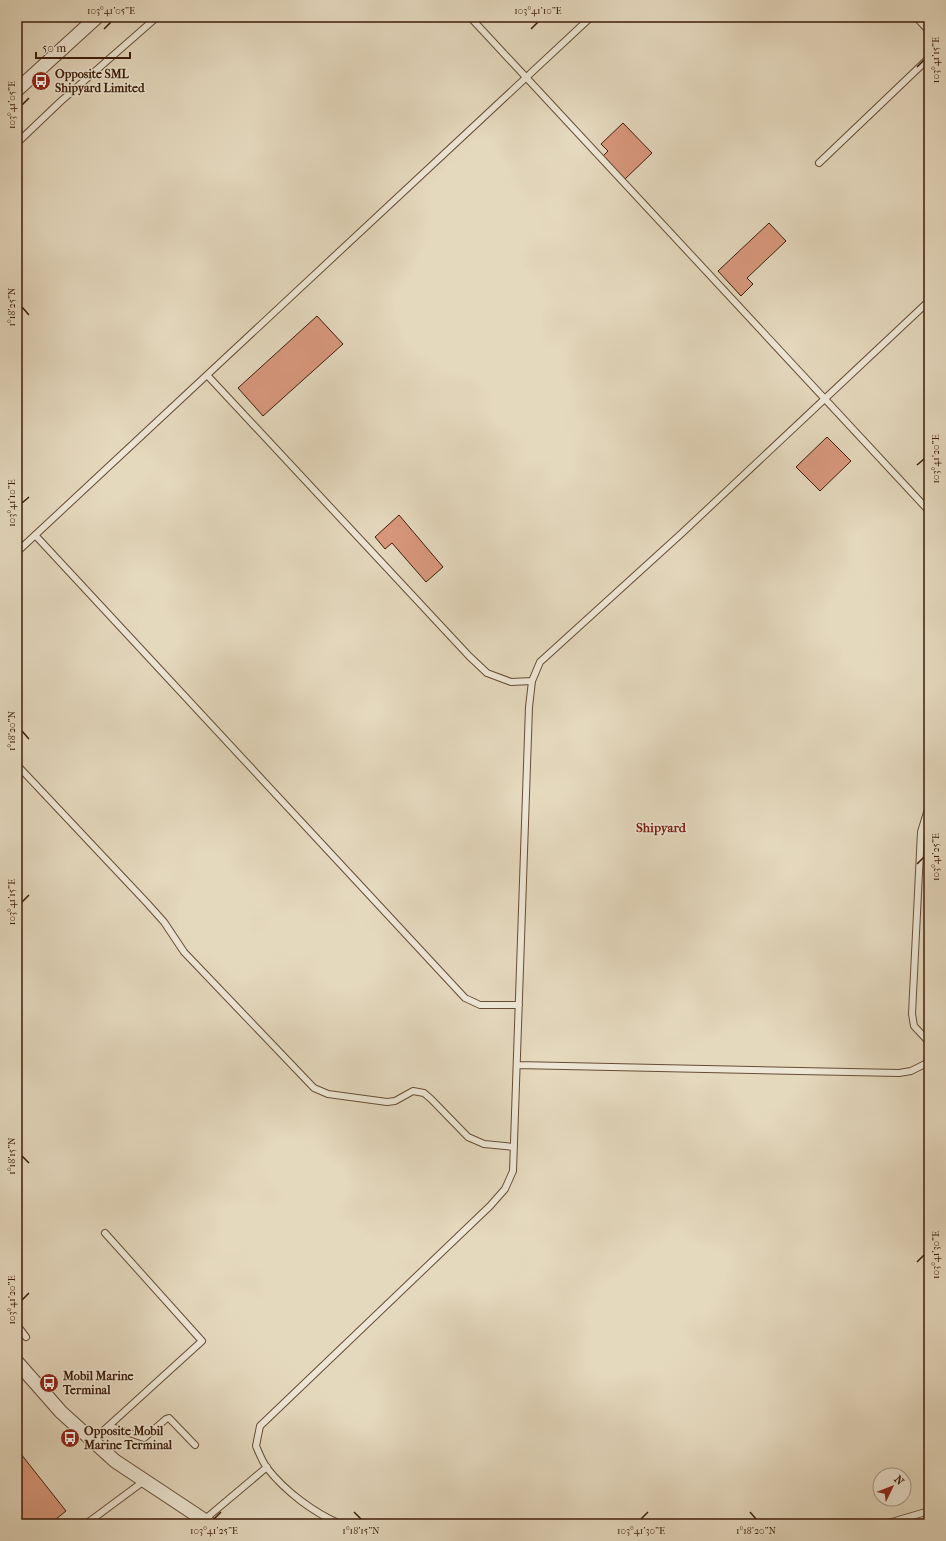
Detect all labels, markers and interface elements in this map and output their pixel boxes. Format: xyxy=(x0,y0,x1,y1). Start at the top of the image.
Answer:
text: 103°41'05"E xyxy=(87,5,135,17)
text: 103°41'10"E xyxy=(514,5,562,17)
scale bar xyxy=(36,34,130,60)
text: 103°41'15"E xyxy=(930,37,942,83)
text: 50 m xyxy=(42,41,66,55)
place label: Opposite SML Shipyard Limited xyxy=(55,67,145,96)
bus stop icon: Opposite SML Shipyard Limited xyxy=(30,70,52,92)
text: 103°41'05"E xyxy=(6,81,18,129)
text: 1°18'25"N xyxy=(6,287,18,326)
text: 103°41'20"E xyxy=(930,434,942,484)
text: 103°41'10"E xyxy=(6,479,18,527)
text: 1°18'20"N xyxy=(6,711,18,751)
district label: Shipyard xyxy=(636,820,687,836)
text: 103°41'25"E xyxy=(930,833,942,881)
text: 103°41'15"E xyxy=(6,879,18,925)
text: 1°18'15"N xyxy=(6,1137,18,1175)
text: 103°41'30"E xyxy=(930,1231,942,1279)
text: 103°41'20"E xyxy=(6,1275,18,1325)
place label: Mobil Marine Terminal xyxy=(62,1369,134,1397)
bus stop icon: Mobil Marine Terminal xyxy=(38,1372,60,1394)
place label: Opposite Mobil Marine Terminal xyxy=(83,1424,173,1452)
bus stop icon: Opposite Mobil Marine Terminal xyxy=(59,1427,81,1449)
north arrow xyxy=(872,1467,912,1507)
text: N xyxy=(891,1473,907,1488)
text: 103°41'25"E xyxy=(190,1525,238,1537)
text: 1°18'15"N xyxy=(342,1525,380,1537)
text: 103°41'30"E xyxy=(617,1525,665,1537)
text: 1°18'20"N xyxy=(736,1525,776,1537)

